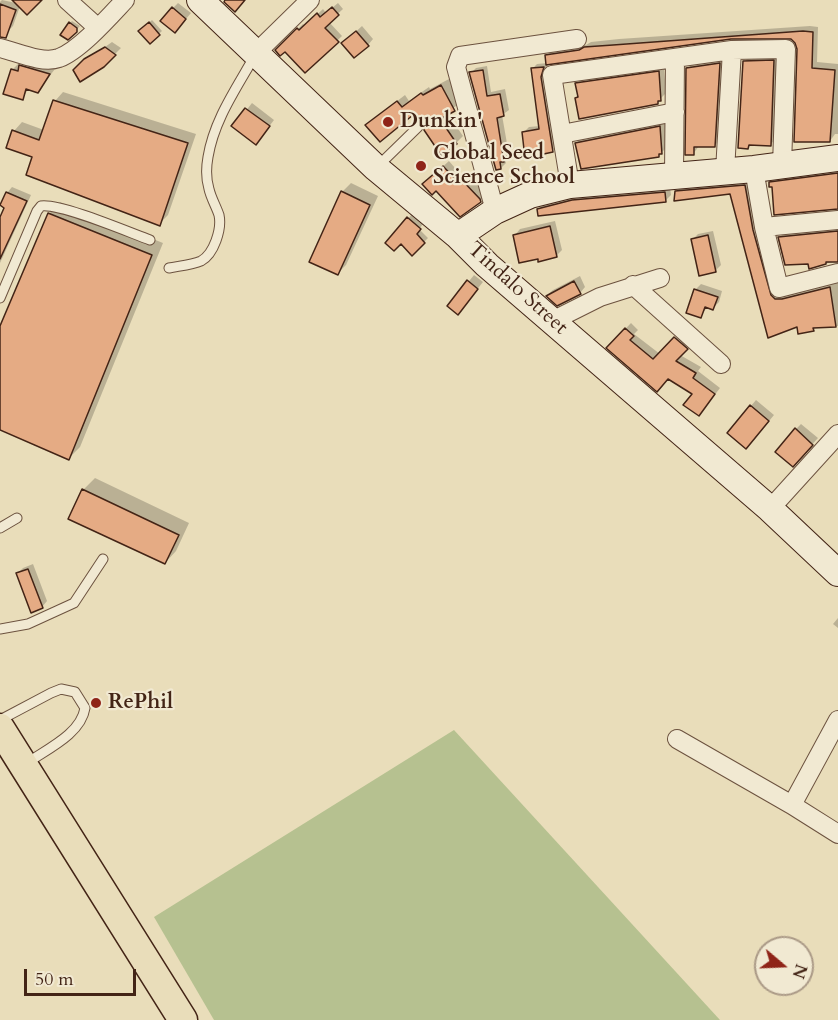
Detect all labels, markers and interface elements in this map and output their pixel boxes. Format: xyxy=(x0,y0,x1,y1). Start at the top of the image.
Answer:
place label: Dunkin' xyxy=(400,109,483,135)
marker: Dunkin' xyxy=(381,115,395,129)
place label: Global Seed Science School xyxy=(433,141,575,191)
marker: Global Seed Science School xyxy=(414,159,428,173)
street label: Tindalo Street xyxy=(462,237,572,341)
place label: RePhil xyxy=(108,690,173,716)
marker: RePhil xyxy=(89,696,103,710)
north arrow xyxy=(754,936,814,996)
scale bar xyxy=(27,957,140,995)
text: N xyxy=(786,961,812,981)
text: 50 m xyxy=(35,967,74,992)

